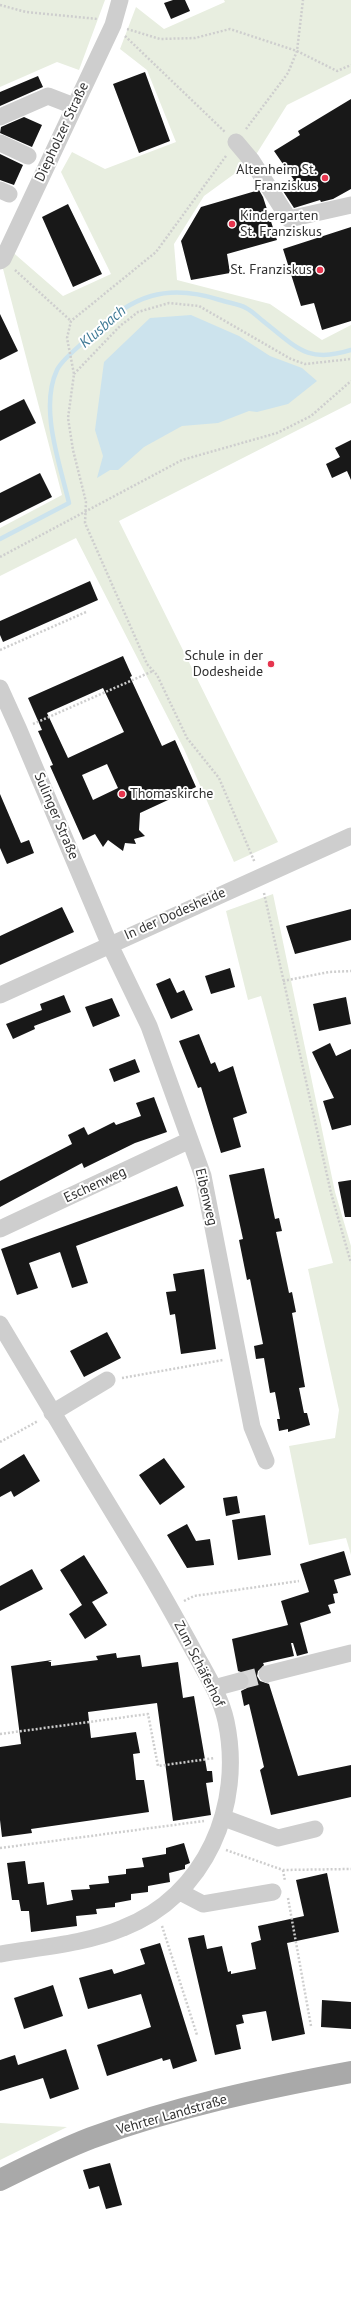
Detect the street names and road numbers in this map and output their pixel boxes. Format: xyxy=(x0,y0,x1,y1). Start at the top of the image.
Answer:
street label: Diepholzer Straße xyxy=(32,80,92,184)
street label: Sulinger Straße xyxy=(30,770,82,862)
street label: In der Dodesheide xyxy=(122,884,228,944)
street label: Eschenweg xyxy=(61,1163,129,1207)
street label: Eibenweg xyxy=(191,1167,221,1227)
street label: Zum Schäferhof xyxy=(170,1618,228,1710)
street label: Vehrter Landstraße xyxy=(115,2091,229,2139)

